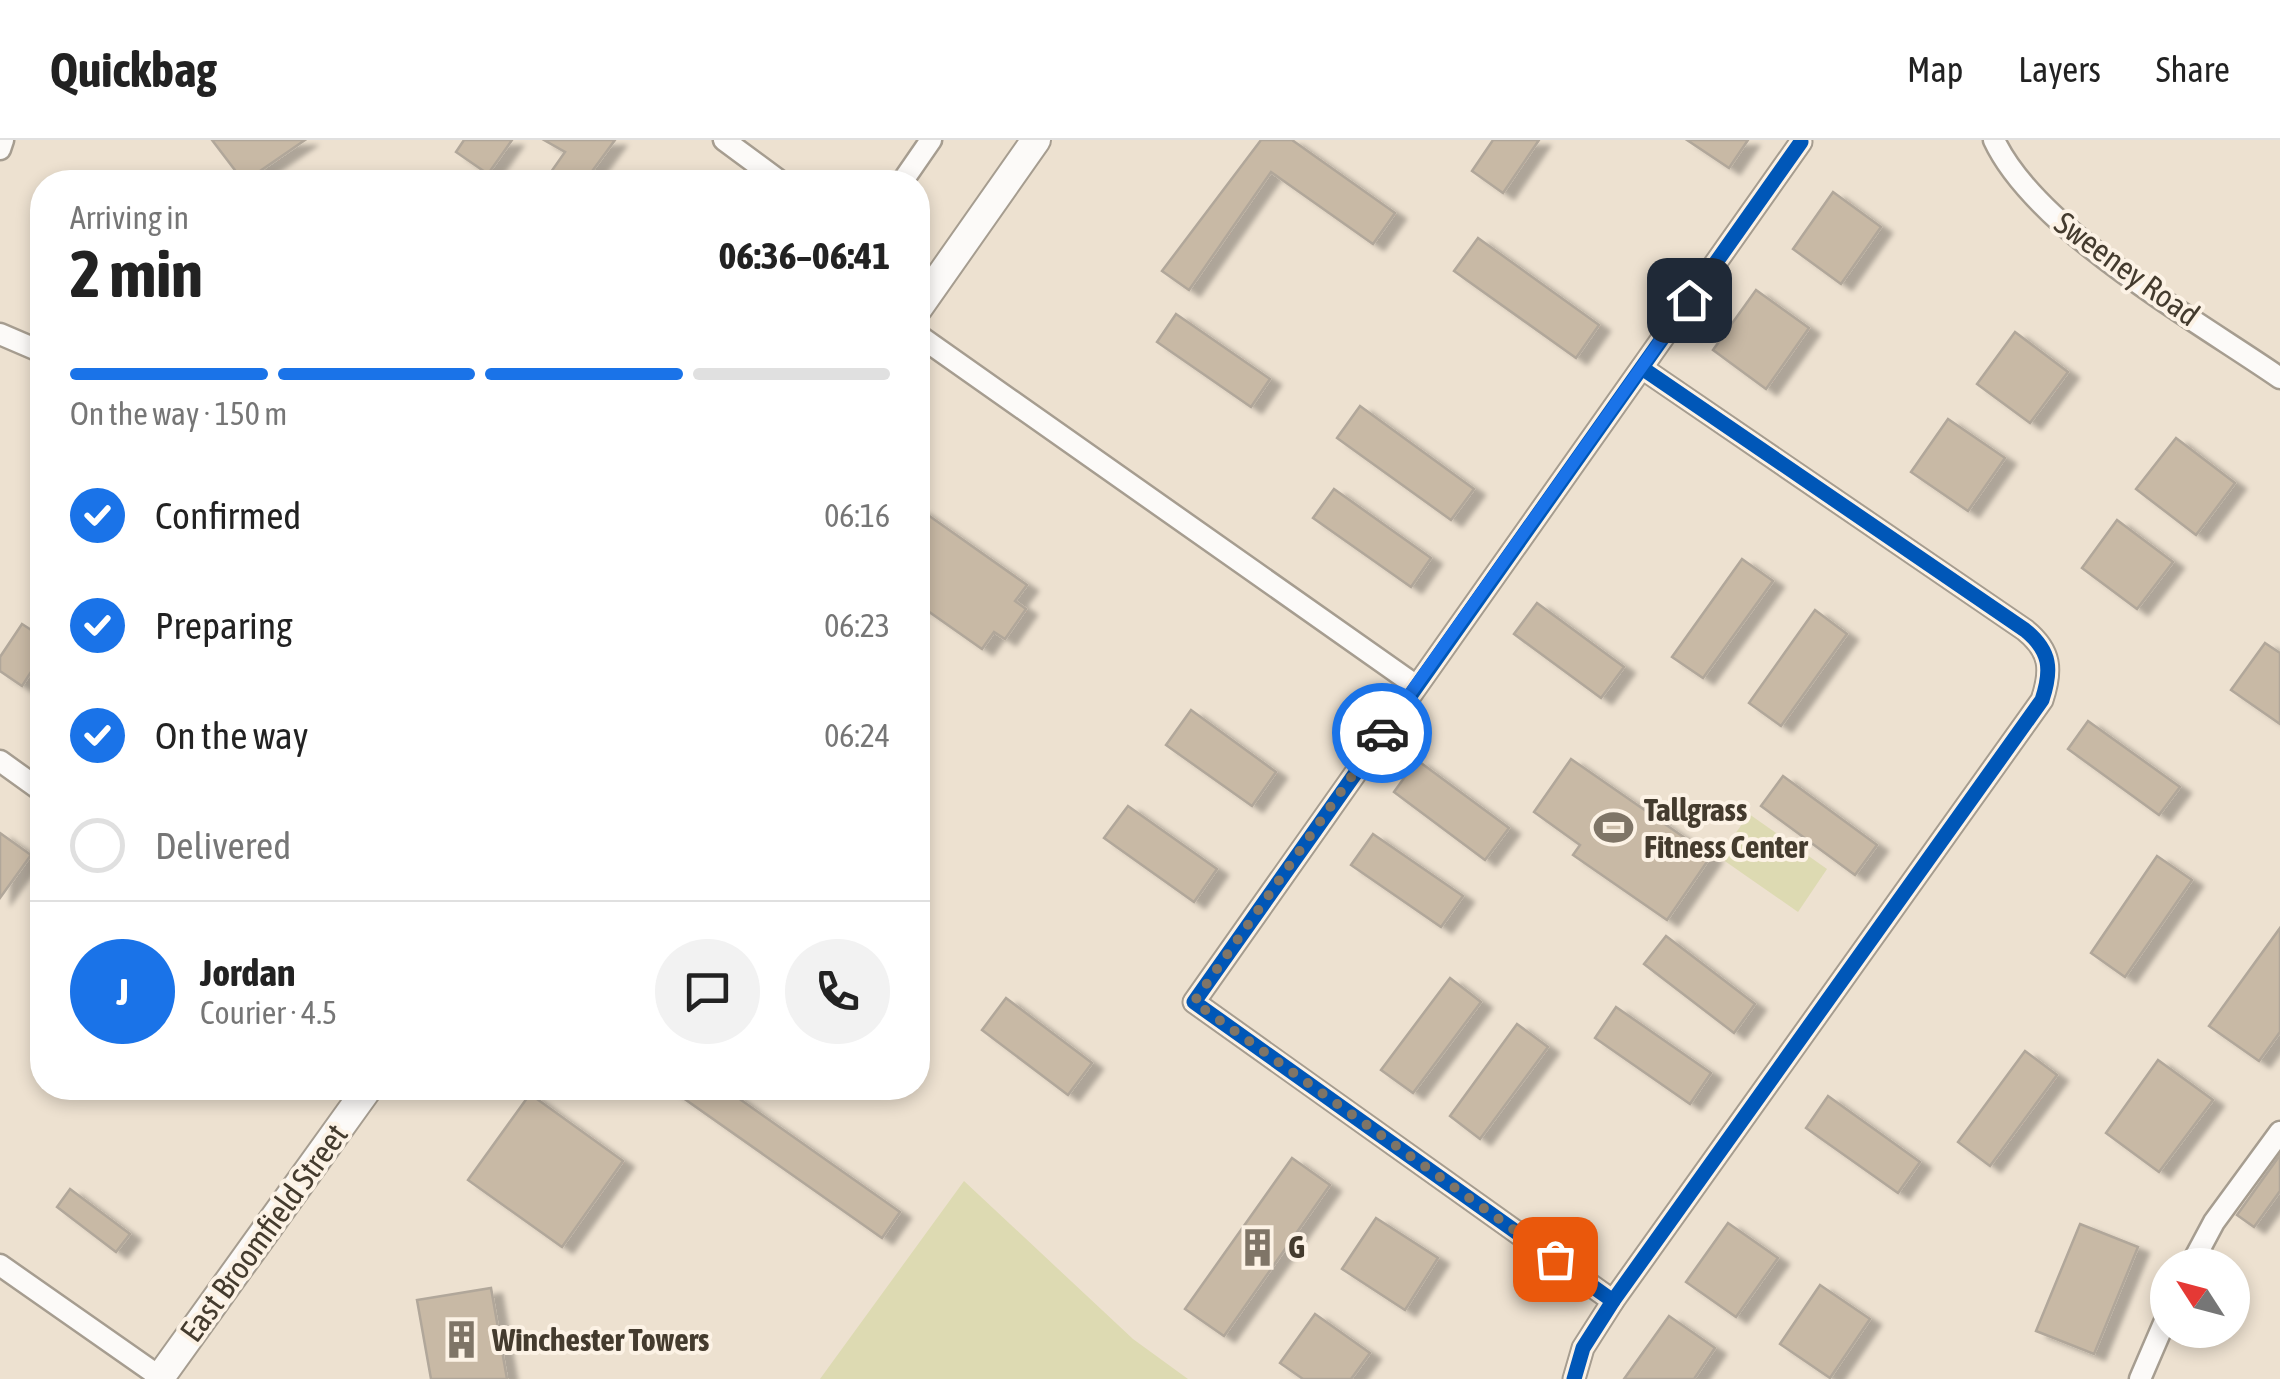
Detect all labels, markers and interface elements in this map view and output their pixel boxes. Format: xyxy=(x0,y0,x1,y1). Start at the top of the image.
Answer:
text: Quickbag xyxy=(50,42,217,97)
text: Map xyxy=(1907,49,1963,89)
text: Layers xyxy=(2018,49,2101,89)
text: Share xyxy=(2156,49,2230,89)
text: Arriving in xyxy=(70,199,189,236)
street label: Sweeney Road xyxy=(2048,204,2207,333)
text: 06:36–06:41 xyxy=(718,234,890,277)
text: 2 min xyxy=(70,236,203,311)
pin xyxy=(1647,258,1732,343)
icon: home xyxy=(1662,273,1717,328)
text: On the way · 150 m xyxy=(70,395,287,432)
icon: check xyxy=(70,488,125,543)
text: Confirmed xyxy=(155,494,301,537)
text: 06:16 xyxy=(824,497,890,534)
icon: check xyxy=(70,598,125,653)
text: Preparing xyxy=(155,604,293,647)
text: 06:23 xyxy=(824,607,890,644)
courier xyxy=(1332,683,1432,783)
icon: car xyxy=(1355,706,1410,761)
icon: check xyxy=(70,708,125,763)
text: On the way xyxy=(155,714,308,757)
text: 06:24 xyxy=(824,717,890,754)
place label: Tallgrass Fitness Center xyxy=(1644,791,1808,865)
sports icon: Tallgrass Fitness Center xyxy=(1593,807,1635,849)
text: Delivered xyxy=(155,824,291,867)
button: chat xyxy=(655,939,760,1044)
button: phone xyxy=(785,939,890,1044)
text: Jordan xyxy=(200,951,295,994)
text: J xyxy=(116,970,129,1013)
text: Courier · 4.5 xyxy=(200,994,337,1031)
street label: East Broomfield Street xyxy=(172,1117,355,1349)
pin xyxy=(1513,1217,1598,1302)
building icon: G xyxy=(1237,1226,1279,1268)
place label: G xyxy=(1288,1228,1305,1265)
icon: bag xyxy=(1528,1232,1583,1287)
north arrow xyxy=(2150,1248,2250,1348)
map controls xyxy=(2150,1248,2250,1348)
building icon: Winchester Towers xyxy=(441,1319,483,1361)
place label: Winchester Towers xyxy=(491,1321,709,1358)

